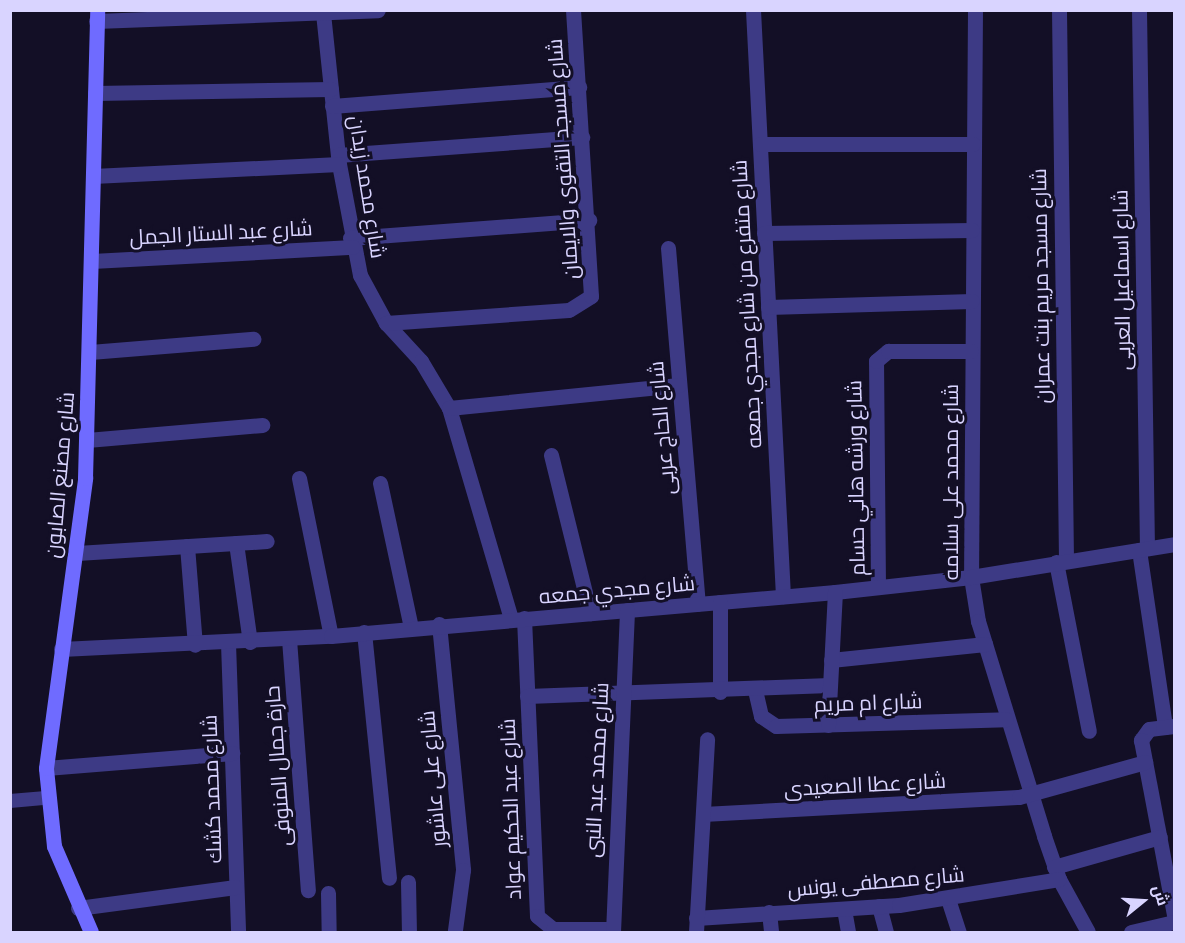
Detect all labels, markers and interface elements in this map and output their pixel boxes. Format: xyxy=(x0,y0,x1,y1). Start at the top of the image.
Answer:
street label: شارع مسجد التقوى والايمان xyxy=(542,38,584,280)
street label: شارع محمد زيدان xyxy=(343,114,391,260)
street label: شارع متفرع من شارع مجدي جمعه xyxy=(727,159,767,449)
street label: شارع مسجد مريم بنت عمران xyxy=(1026,168,1056,404)
street label: شارع اسماعيل العربى xyxy=(1108,189,1136,371)
street label: شارع عبد الستار الجمل xyxy=(129,216,313,250)
street label: شارع الحاج عربى xyxy=(644,360,680,496)
street label: شارع ورشه هاني حسام xyxy=(842,380,870,576)
street label: شارع محمد على سلامه xyxy=(938,384,964,580)
street label: شارع مصنع الصابون xyxy=(40,391,80,559)
street label: شارع مجدي جمعه xyxy=(538,571,696,609)
street label: شارع محمد عبد النبى xyxy=(580,682,614,858)
street label: حارة جمال المنوفى xyxy=(260,685,296,847)
street label: شارع ام مريم xyxy=(813,689,923,717)
street label: شارع على عاشور xyxy=(414,710,452,848)
street label: شارع محمد كشك xyxy=(197,714,227,864)
street label: شارع عبد الحكيم عواد xyxy=(495,718,527,900)
street label: شارع عطا الصعيدى xyxy=(783,768,947,802)
street label: شارع مصطفى يونس xyxy=(786,862,966,902)
north arrow xyxy=(1113,871,1173,931)
text: ش xyxy=(1146,882,1174,909)

